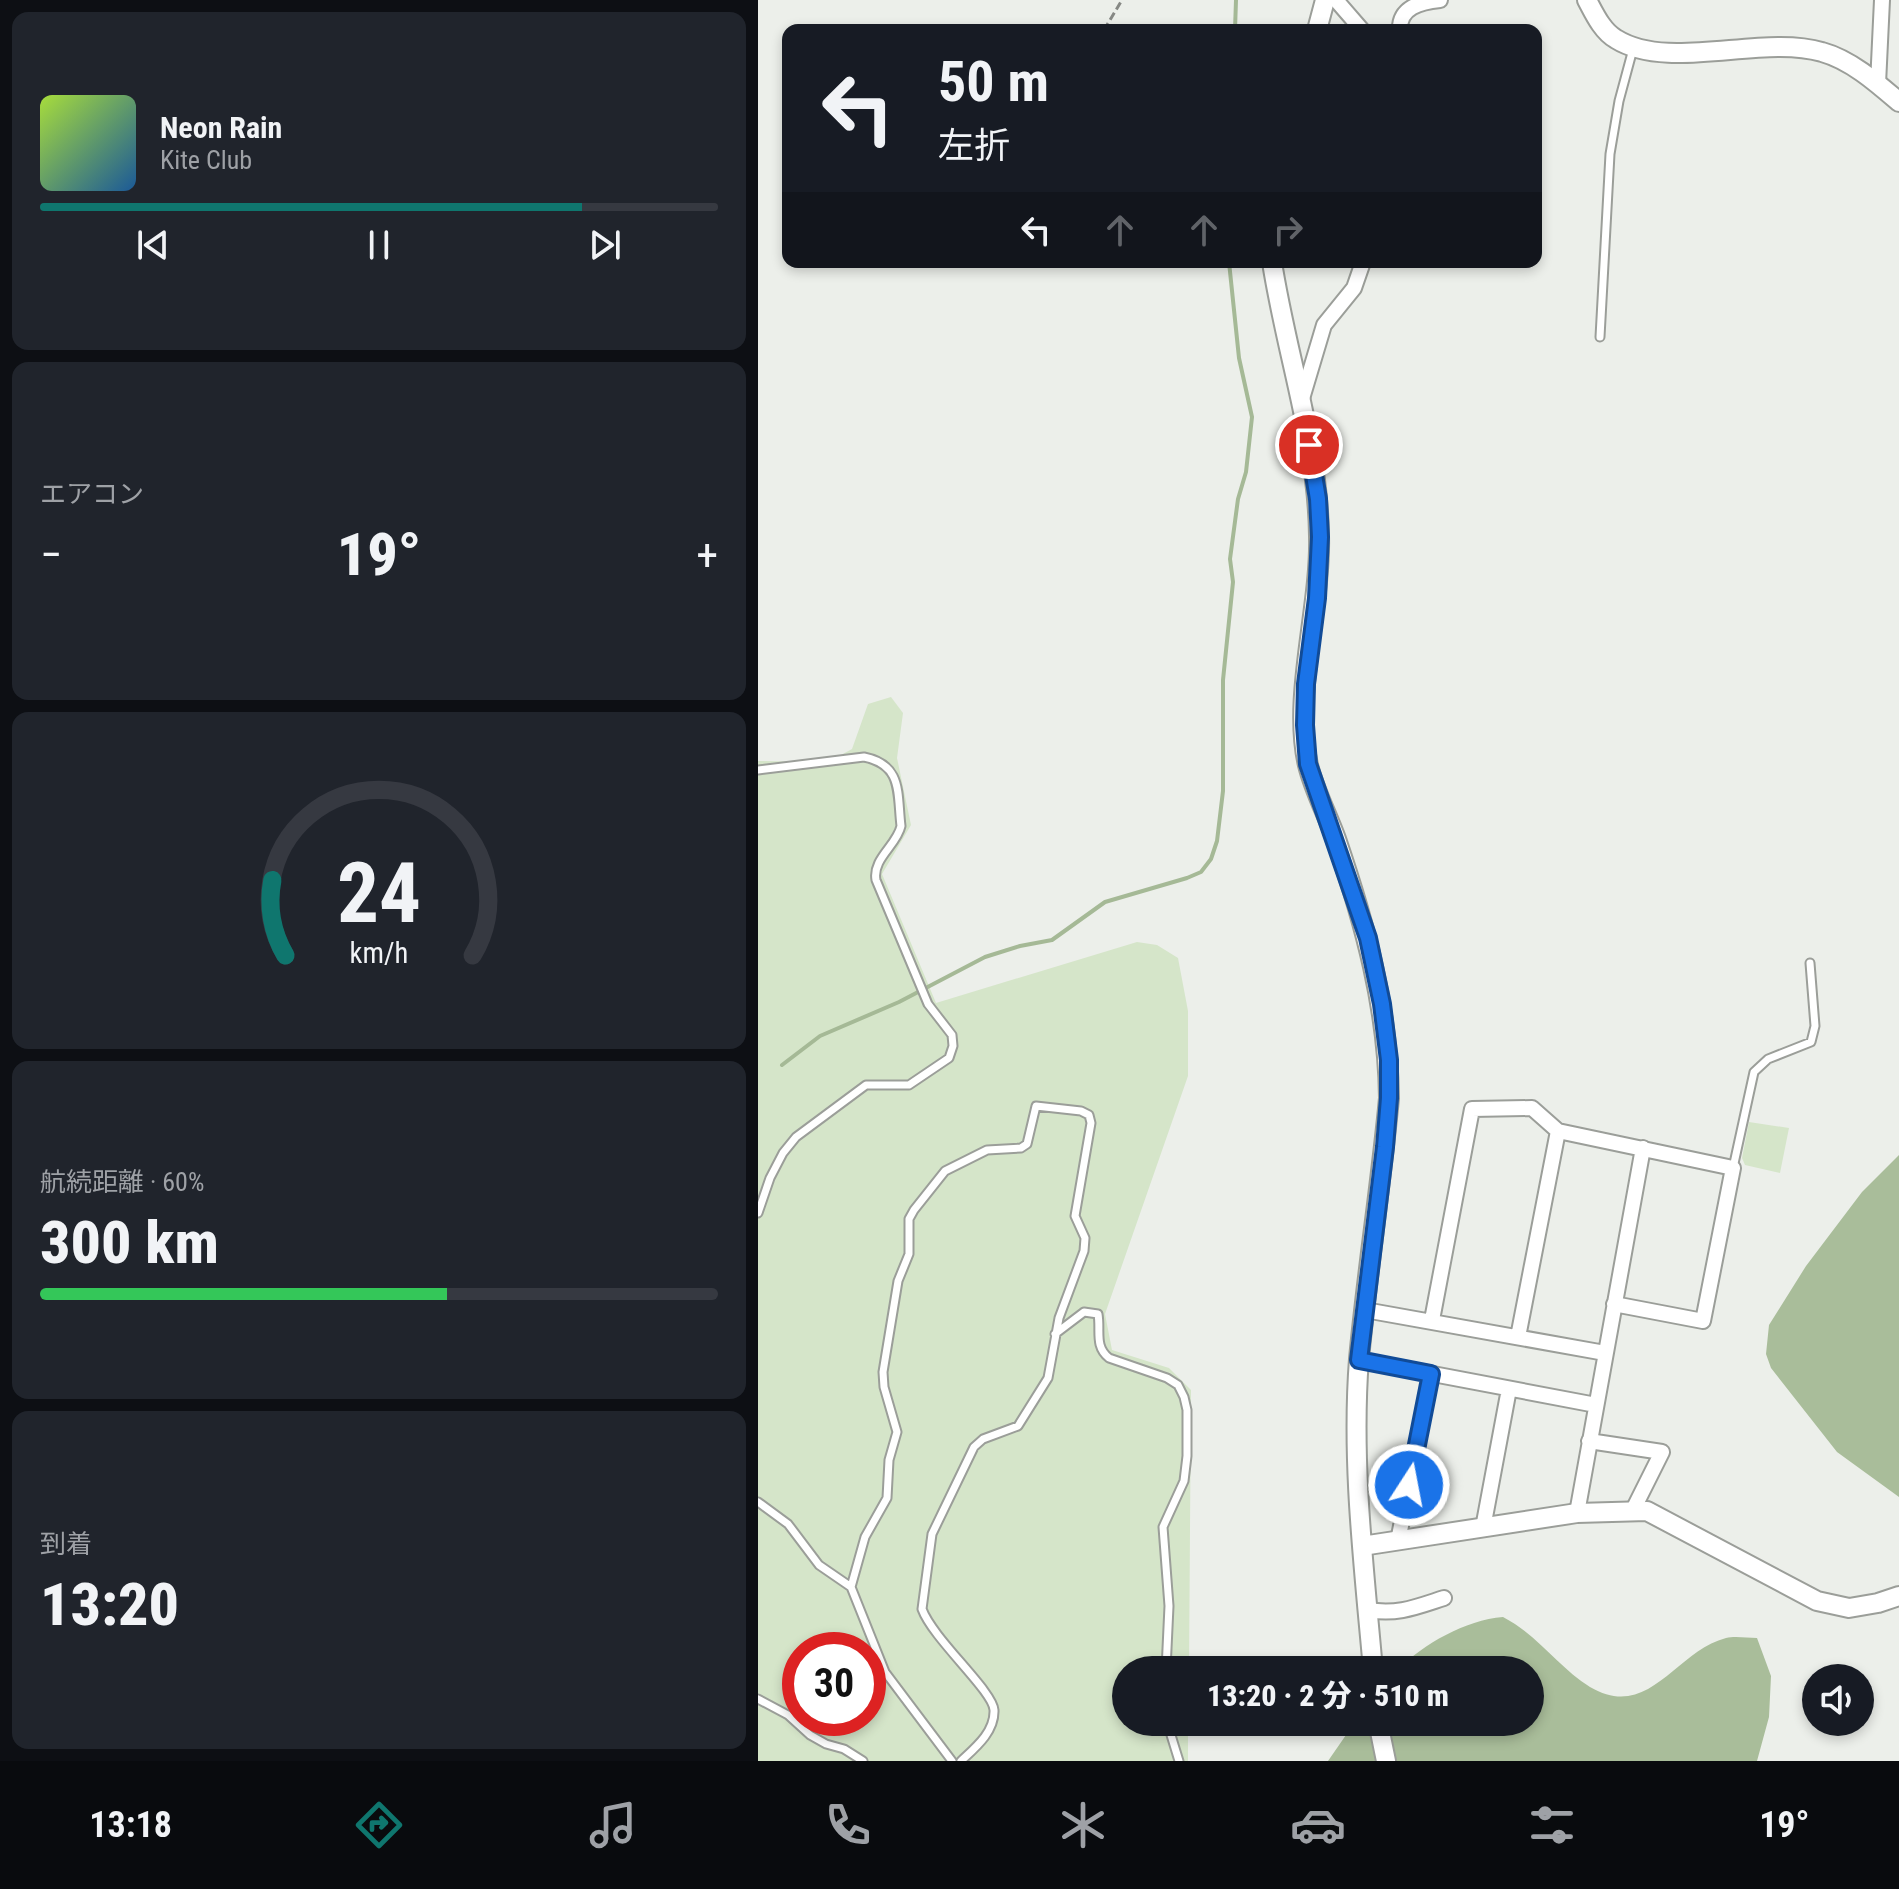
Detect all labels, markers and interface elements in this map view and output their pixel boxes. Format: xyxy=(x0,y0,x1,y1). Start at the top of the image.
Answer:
text: 50 m xyxy=(938,49,1049,115)
icon: left xyxy=(806,56,910,160)
text: Neon Rain xyxy=(160,110,282,145)
text: 左折 xyxy=(938,125,1010,167)
text: Kite Club xyxy=(160,145,252,175)
icon: left xyxy=(1014,208,1058,252)
icon: ahead xyxy=(1098,208,1142,252)
icon: ahead xyxy=(1182,208,1226,252)
icon: right xyxy=(1266,208,1310,252)
icon: previous xyxy=(131,223,175,267)
icon: pause xyxy=(357,223,401,267)
icon: next xyxy=(583,223,627,267)
pin xyxy=(1275,411,1343,479)
icon: arrive xyxy=(1287,423,1331,467)
text: エアコン xyxy=(40,479,144,509)
text: 19° xyxy=(337,519,421,590)
text: − xyxy=(40,529,62,581)
text: + xyxy=(696,529,718,581)
text: 24 xyxy=(337,845,421,942)
text: km/h xyxy=(350,937,408,971)
text: 航続距離 · 60% xyxy=(40,1167,204,1197)
text: 300 km xyxy=(40,1207,219,1278)
position arrow xyxy=(1367,1443,1451,1527)
text: 到着 xyxy=(40,1529,92,1559)
text: 13:20 xyxy=(40,1569,179,1640)
speed limit sign: 30 xyxy=(782,1632,886,1736)
map controls xyxy=(1802,1664,1874,1736)
button: sound xyxy=(1802,1664,1874,1736)
text: 13:20 · 2 分 · 510 m xyxy=(1207,1678,1449,1713)
icon: directions xyxy=(351,1797,407,1853)
icon: music xyxy=(585,1797,641,1853)
icon: phone xyxy=(820,1797,876,1853)
icon: climate xyxy=(1055,1797,1111,1853)
icon: car xyxy=(1290,1797,1346,1853)
icon: filters xyxy=(1524,1797,1580,1853)
text: 13:18 xyxy=(89,1804,172,1846)
text: 19° xyxy=(1759,1804,1810,1846)

